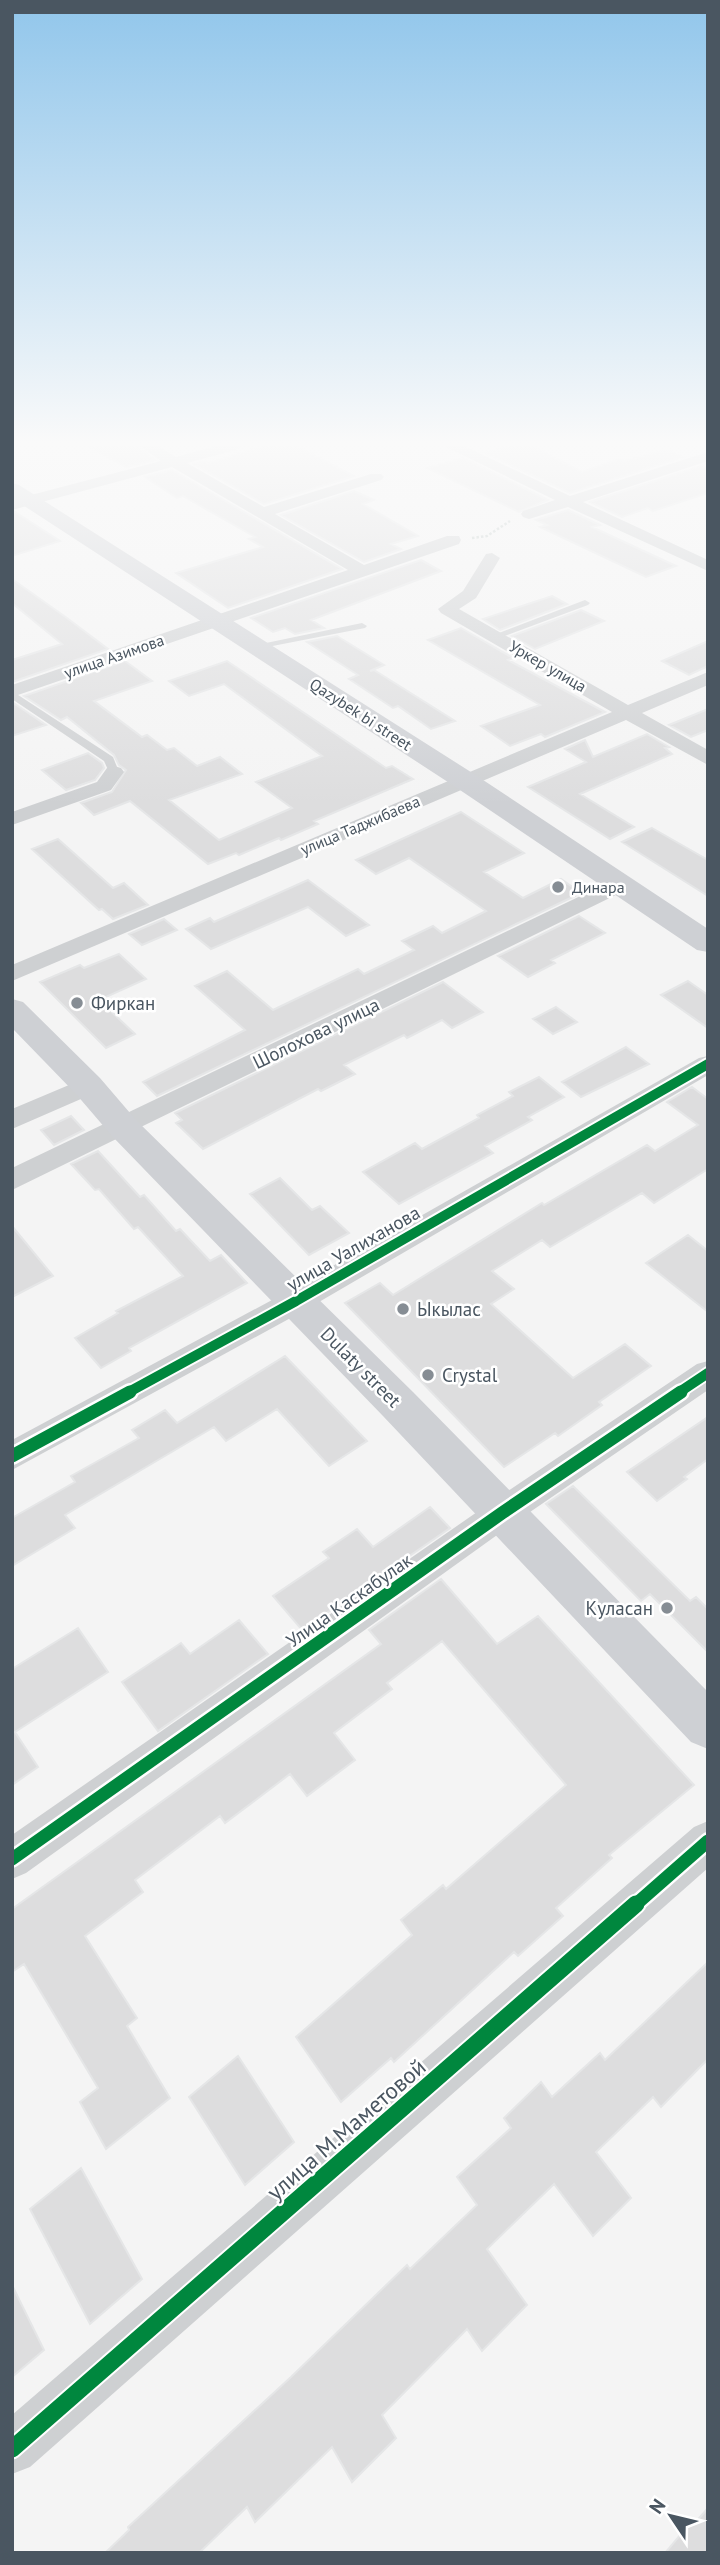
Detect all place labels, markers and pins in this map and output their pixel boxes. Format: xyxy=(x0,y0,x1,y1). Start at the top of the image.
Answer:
place label: Динара xyxy=(572,877,625,897)
marker: Динара xyxy=(550,879,566,895)
place label: Фиркан xyxy=(91,991,155,1015)
marker: Фиркан xyxy=(69,995,85,1011)
place label: Ыкылас xyxy=(417,1297,481,1321)
marker: Ыкылас xyxy=(395,1301,411,1317)
place label: Crystal xyxy=(442,1363,498,1387)
marker: Crystal xyxy=(420,1367,436,1383)
place label: Куласан xyxy=(586,1596,653,1620)
marker: Куласан xyxy=(659,1600,675,1616)

